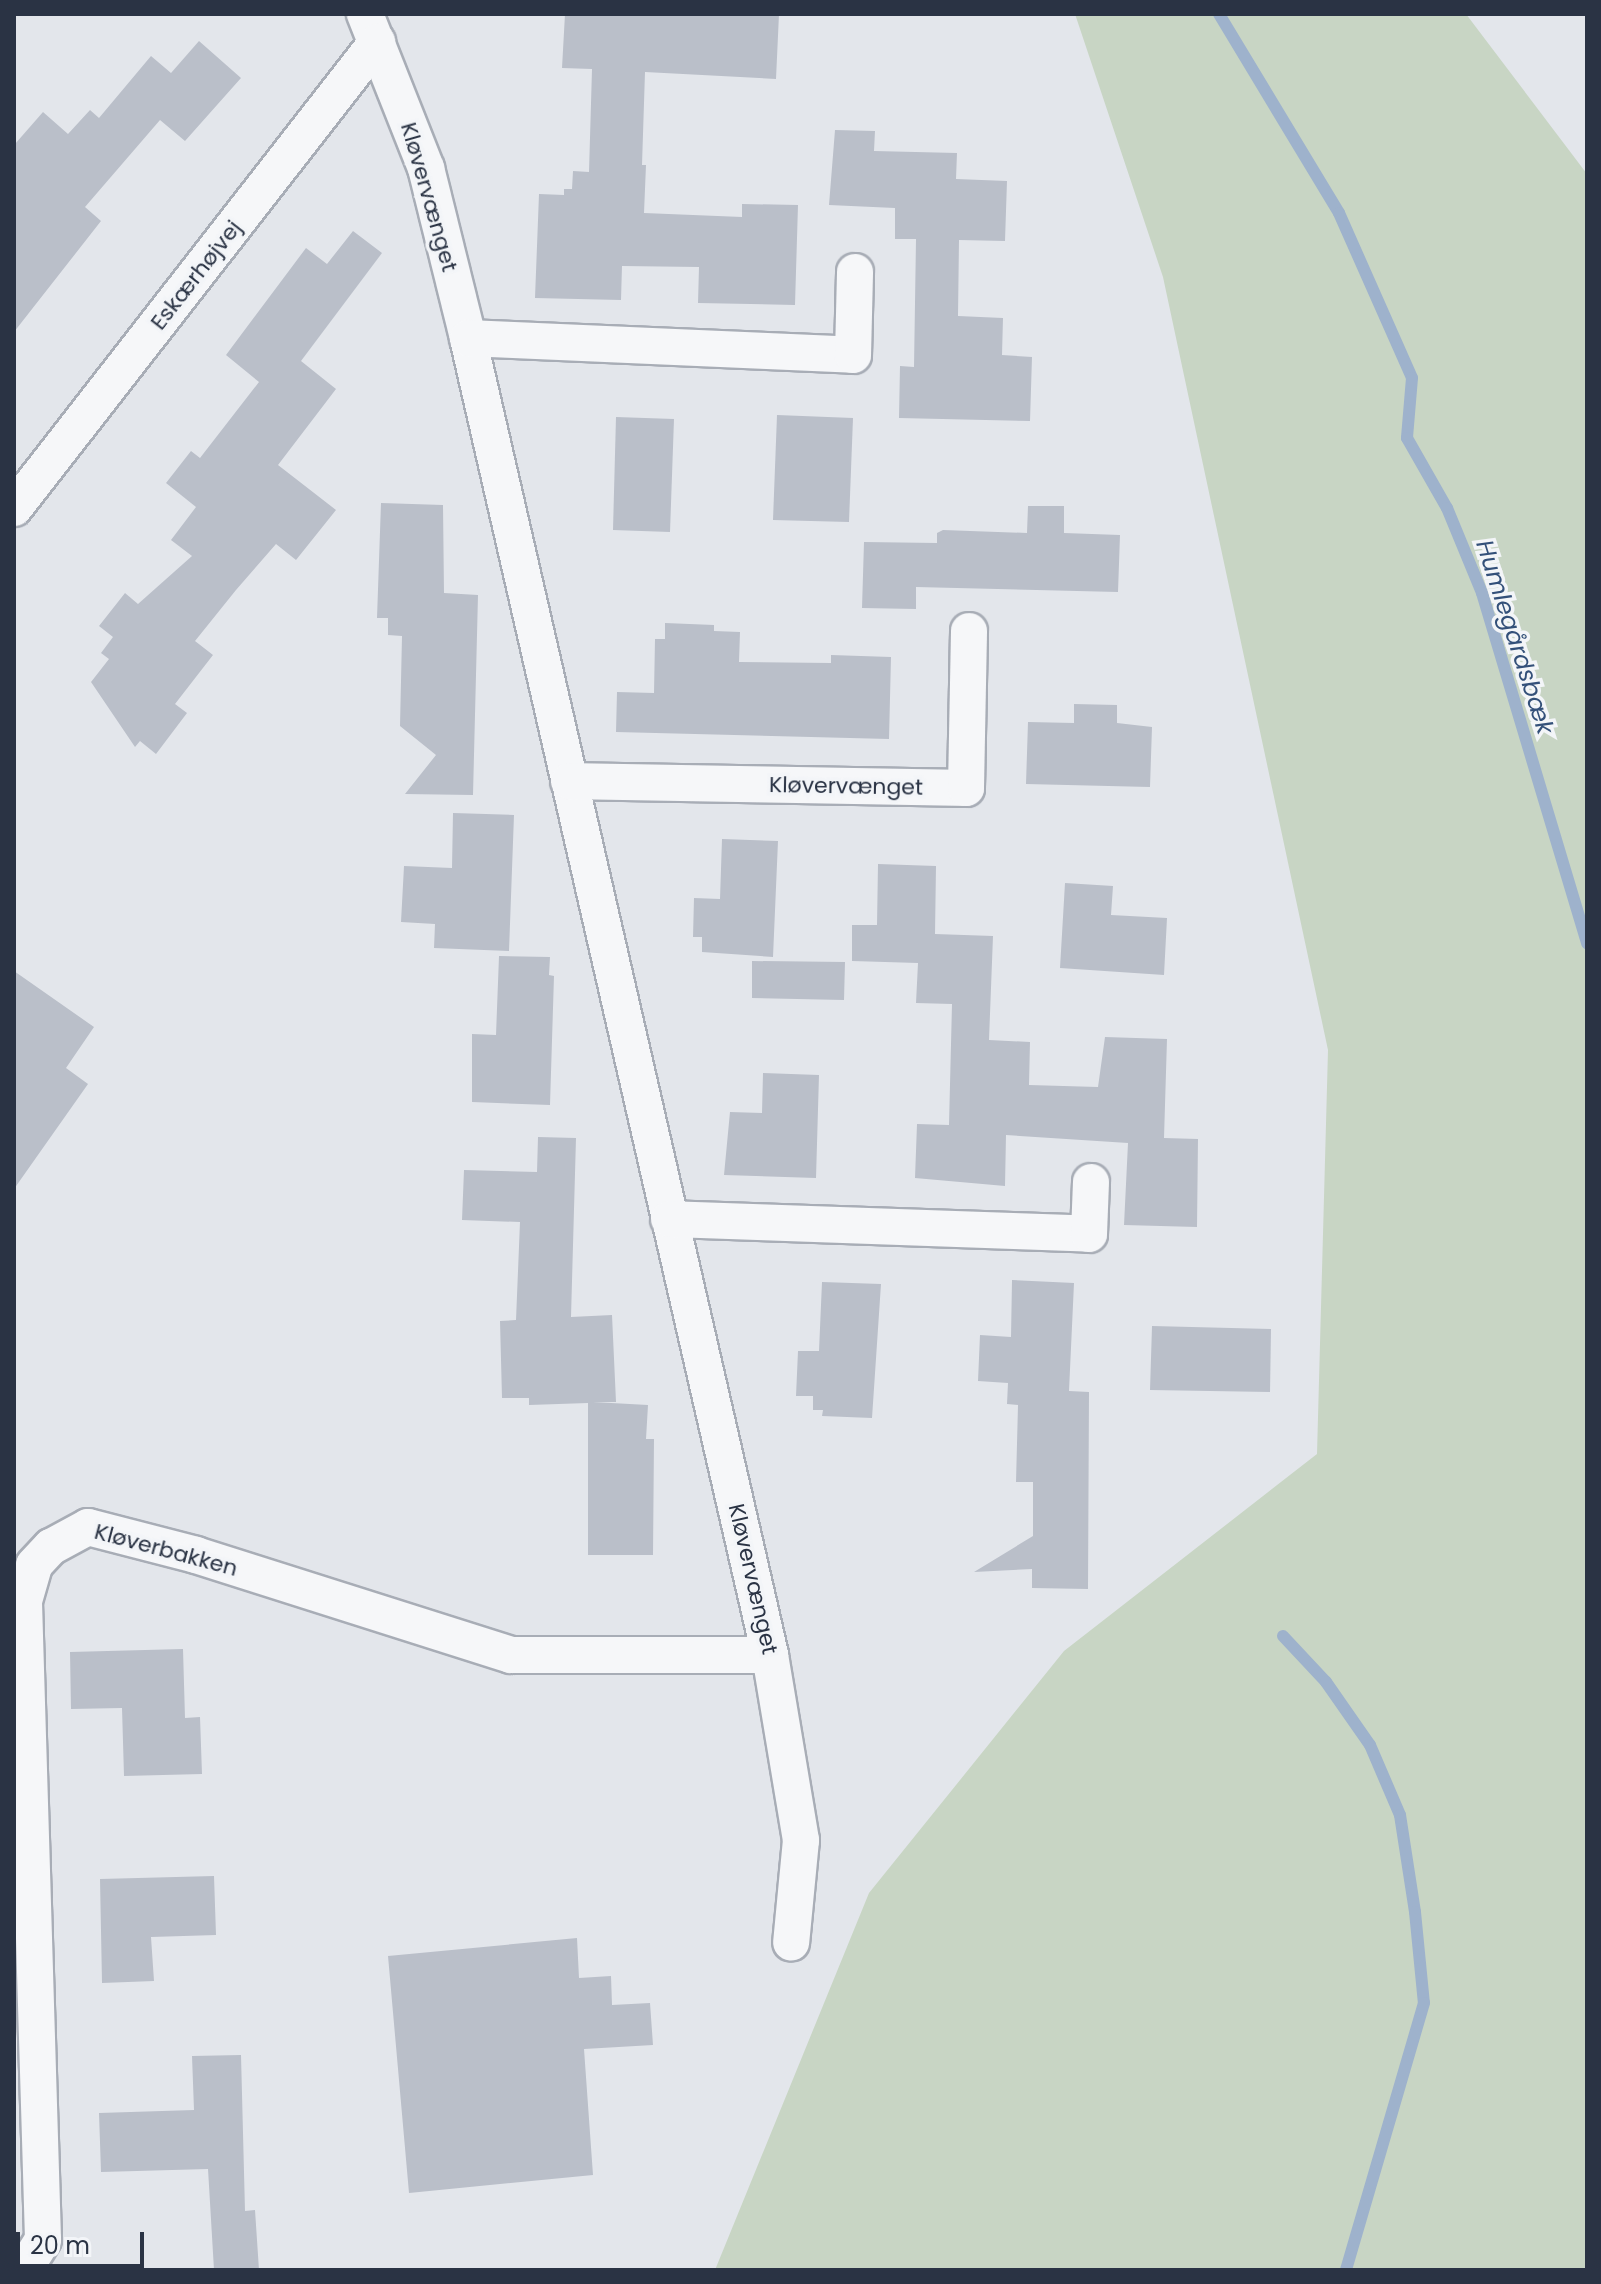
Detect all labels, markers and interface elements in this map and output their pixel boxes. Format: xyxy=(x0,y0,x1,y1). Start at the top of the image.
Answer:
street label: Kløvervænget xyxy=(395,119,463,275)
street label: Eskærhøjvej xyxy=(145,215,247,335)
water label: Humlegårdsbæk xyxy=(1470,536,1560,738)
street label: Kløvervænget xyxy=(769,771,923,801)
street label: Kløvervænget xyxy=(723,1501,783,1657)
street label: Kløverbakken xyxy=(92,1518,240,1582)
scale bar xyxy=(20,2216,148,2266)
text: 20 m xyxy=(30,2229,90,2262)

